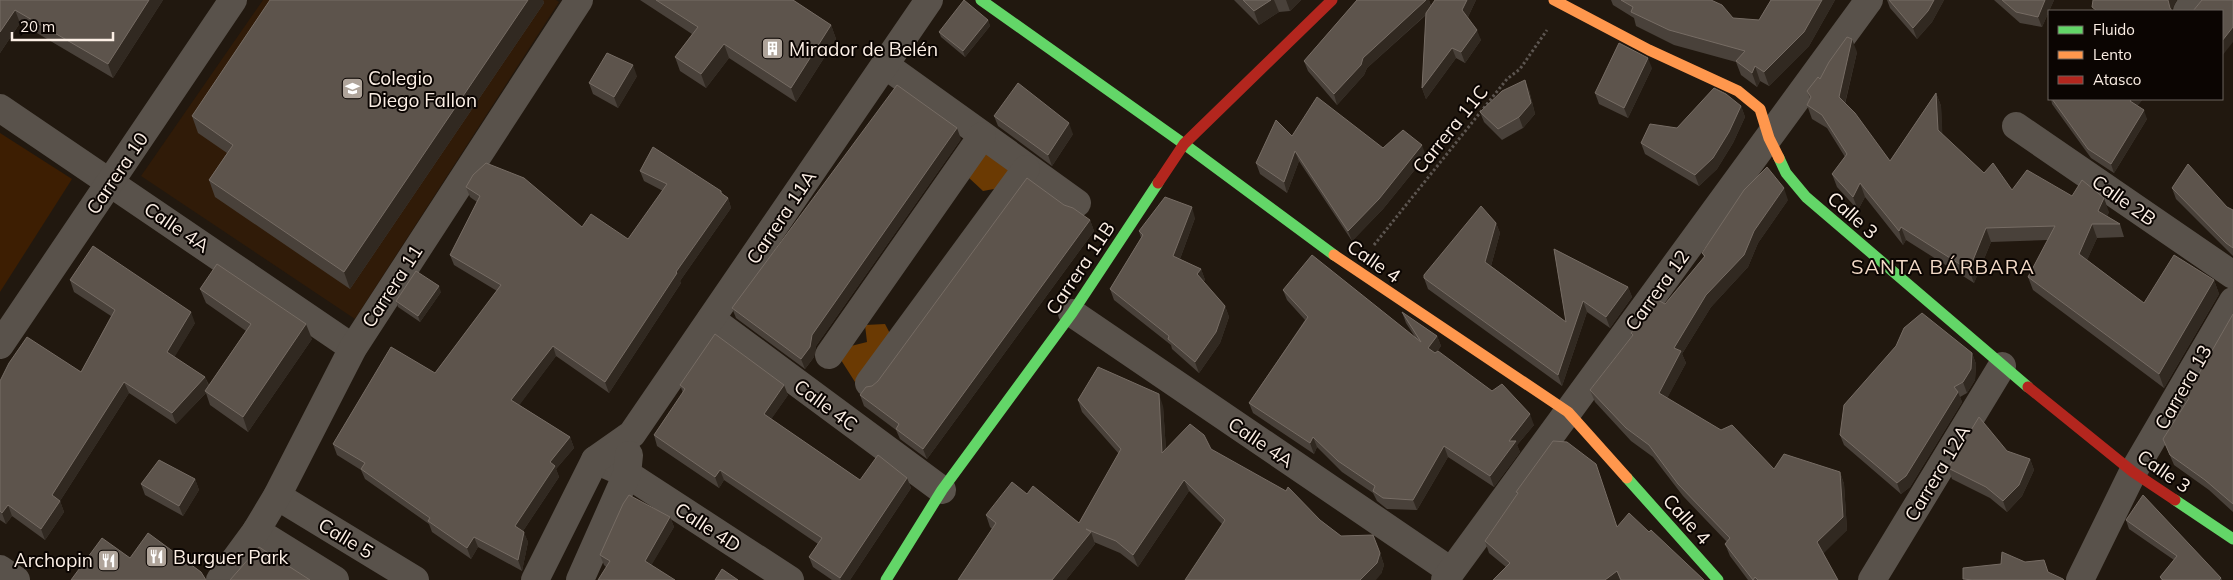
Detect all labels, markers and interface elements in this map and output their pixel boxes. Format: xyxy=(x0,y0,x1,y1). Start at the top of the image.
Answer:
scale bar xyxy=(12,10,114,42)
legend xyxy=(2048,10,2223,100)
text: 20 m xyxy=(20,17,55,36)
text: Fluido xyxy=(2093,20,2135,39)
building icon: Mirador de Belén xyxy=(761,37,785,61)
place label: Mirador de Belén xyxy=(789,37,938,61)
text: Lento xyxy=(2093,45,2132,64)
place label: Colegio Diego Fallon xyxy=(368,66,477,112)
text: Atasco xyxy=(2093,70,2141,89)
school or university icon: Colegio Diego Fallon xyxy=(340,77,364,101)
street label: Carrera 11C xyxy=(1407,80,1493,178)
street label: Carrera 10 xyxy=(81,127,153,219)
street label: Carrera 11A xyxy=(741,165,821,268)
street label: Calle 2B xyxy=(2087,169,2161,231)
street label: Calle 3 xyxy=(1823,186,1883,244)
street label: Calle 4A xyxy=(140,196,214,258)
street label: Carrera 11B xyxy=(1040,217,1120,319)
street label: Calle 4 xyxy=(1343,234,1405,288)
street label: Carrera 11 xyxy=(356,240,428,332)
street label: Carrera 12 xyxy=(1620,245,1694,335)
district label: SANTA BÁRBARA xyxy=(1851,254,2035,279)
street label: Carrera 13 xyxy=(2149,340,2217,434)
street label: Calle 4C xyxy=(789,374,863,436)
street label: Calle 4A xyxy=(1224,411,1298,473)
street label: Carrera 12A xyxy=(1899,420,1975,525)
street label: Calle 3 xyxy=(2133,444,2195,498)
street label: Calle 4 xyxy=(1658,489,1716,549)
street label: Calle 4D xyxy=(670,497,746,557)
street label: Calle 5 xyxy=(314,512,378,564)
restaurant icon: Burguer Park xyxy=(145,545,169,569)
place label: Burguer Park xyxy=(173,545,288,569)
place label: Archopin xyxy=(14,548,93,572)
restaurant icon: Archopin xyxy=(97,548,121,572)

